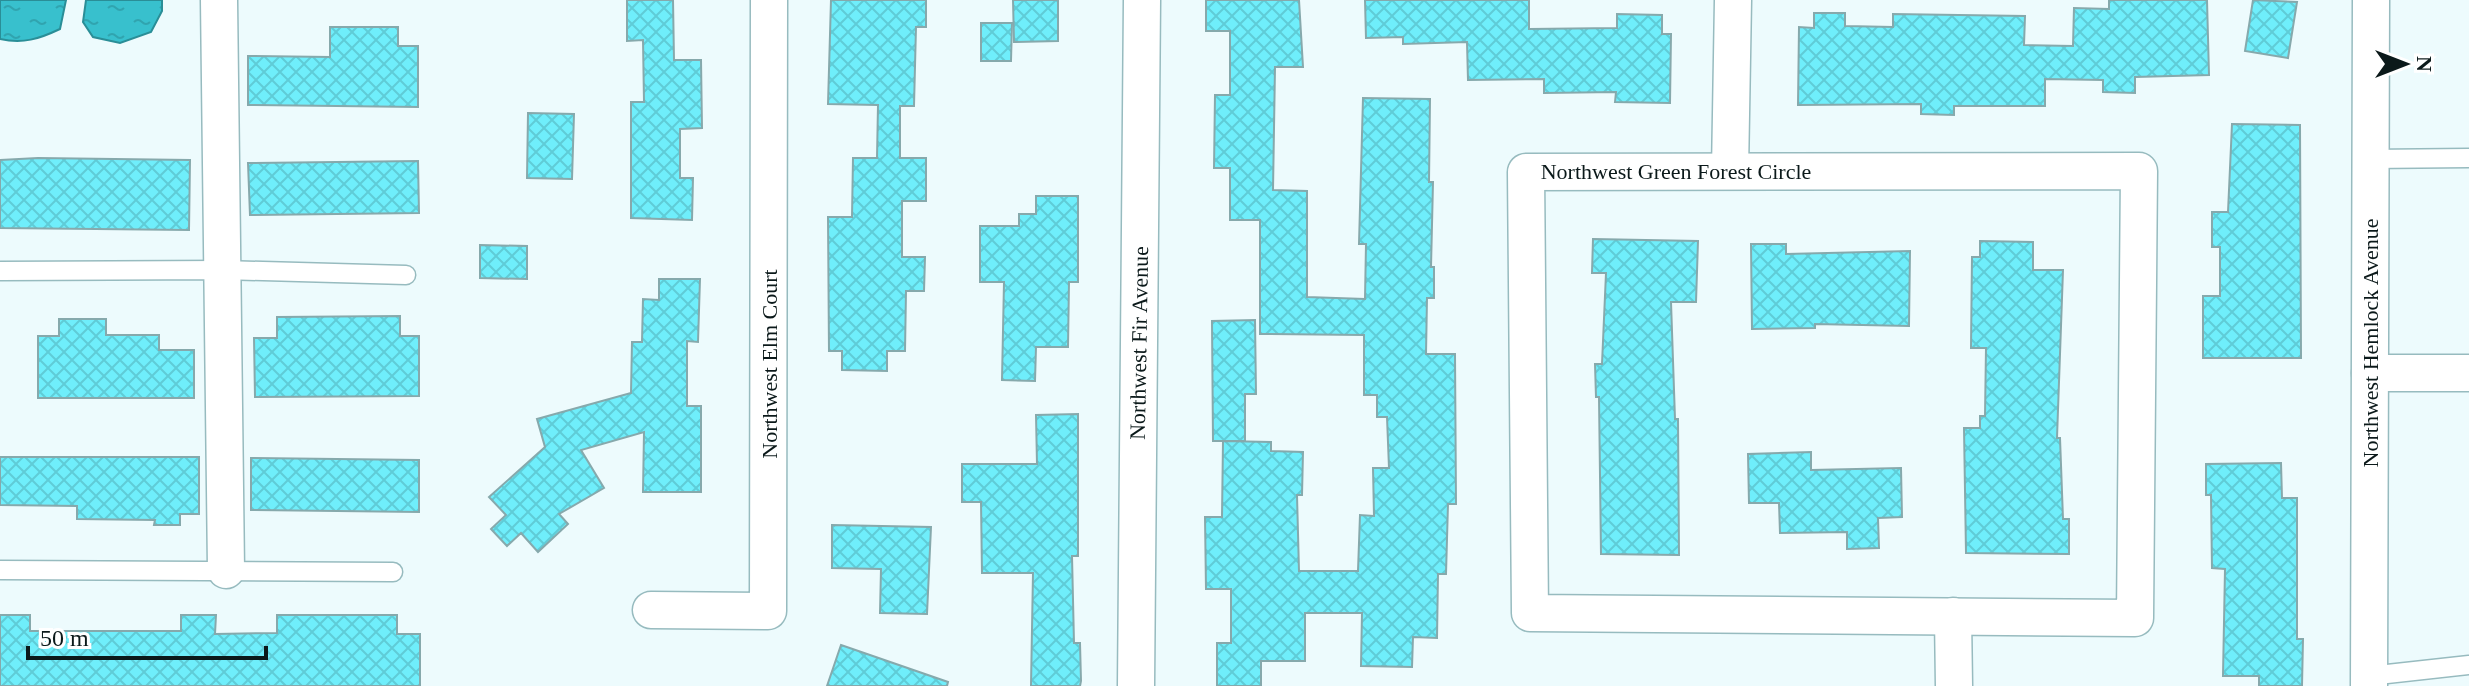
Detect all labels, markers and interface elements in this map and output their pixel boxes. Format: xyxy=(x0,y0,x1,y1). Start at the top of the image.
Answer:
north arrow xyxy=(2365,24,2445,104)
text: N xyxy=(2412,56,2437,72)
street label: Northwest Green Forest Circle xyxy=(1541,159,1811,184)
street label: Northwest Hemlock Avenue xyxy=(2358,219,2383,467)
street label: Northwest Fir Avenue xyxy=(1125,246,1153,440)
street label: Northwest Elm Court xyxy=(757,269,782,459)
scale bar xyxy=(28,610,266,660)
text: 50 m xyxy=(40,625,89,651)

